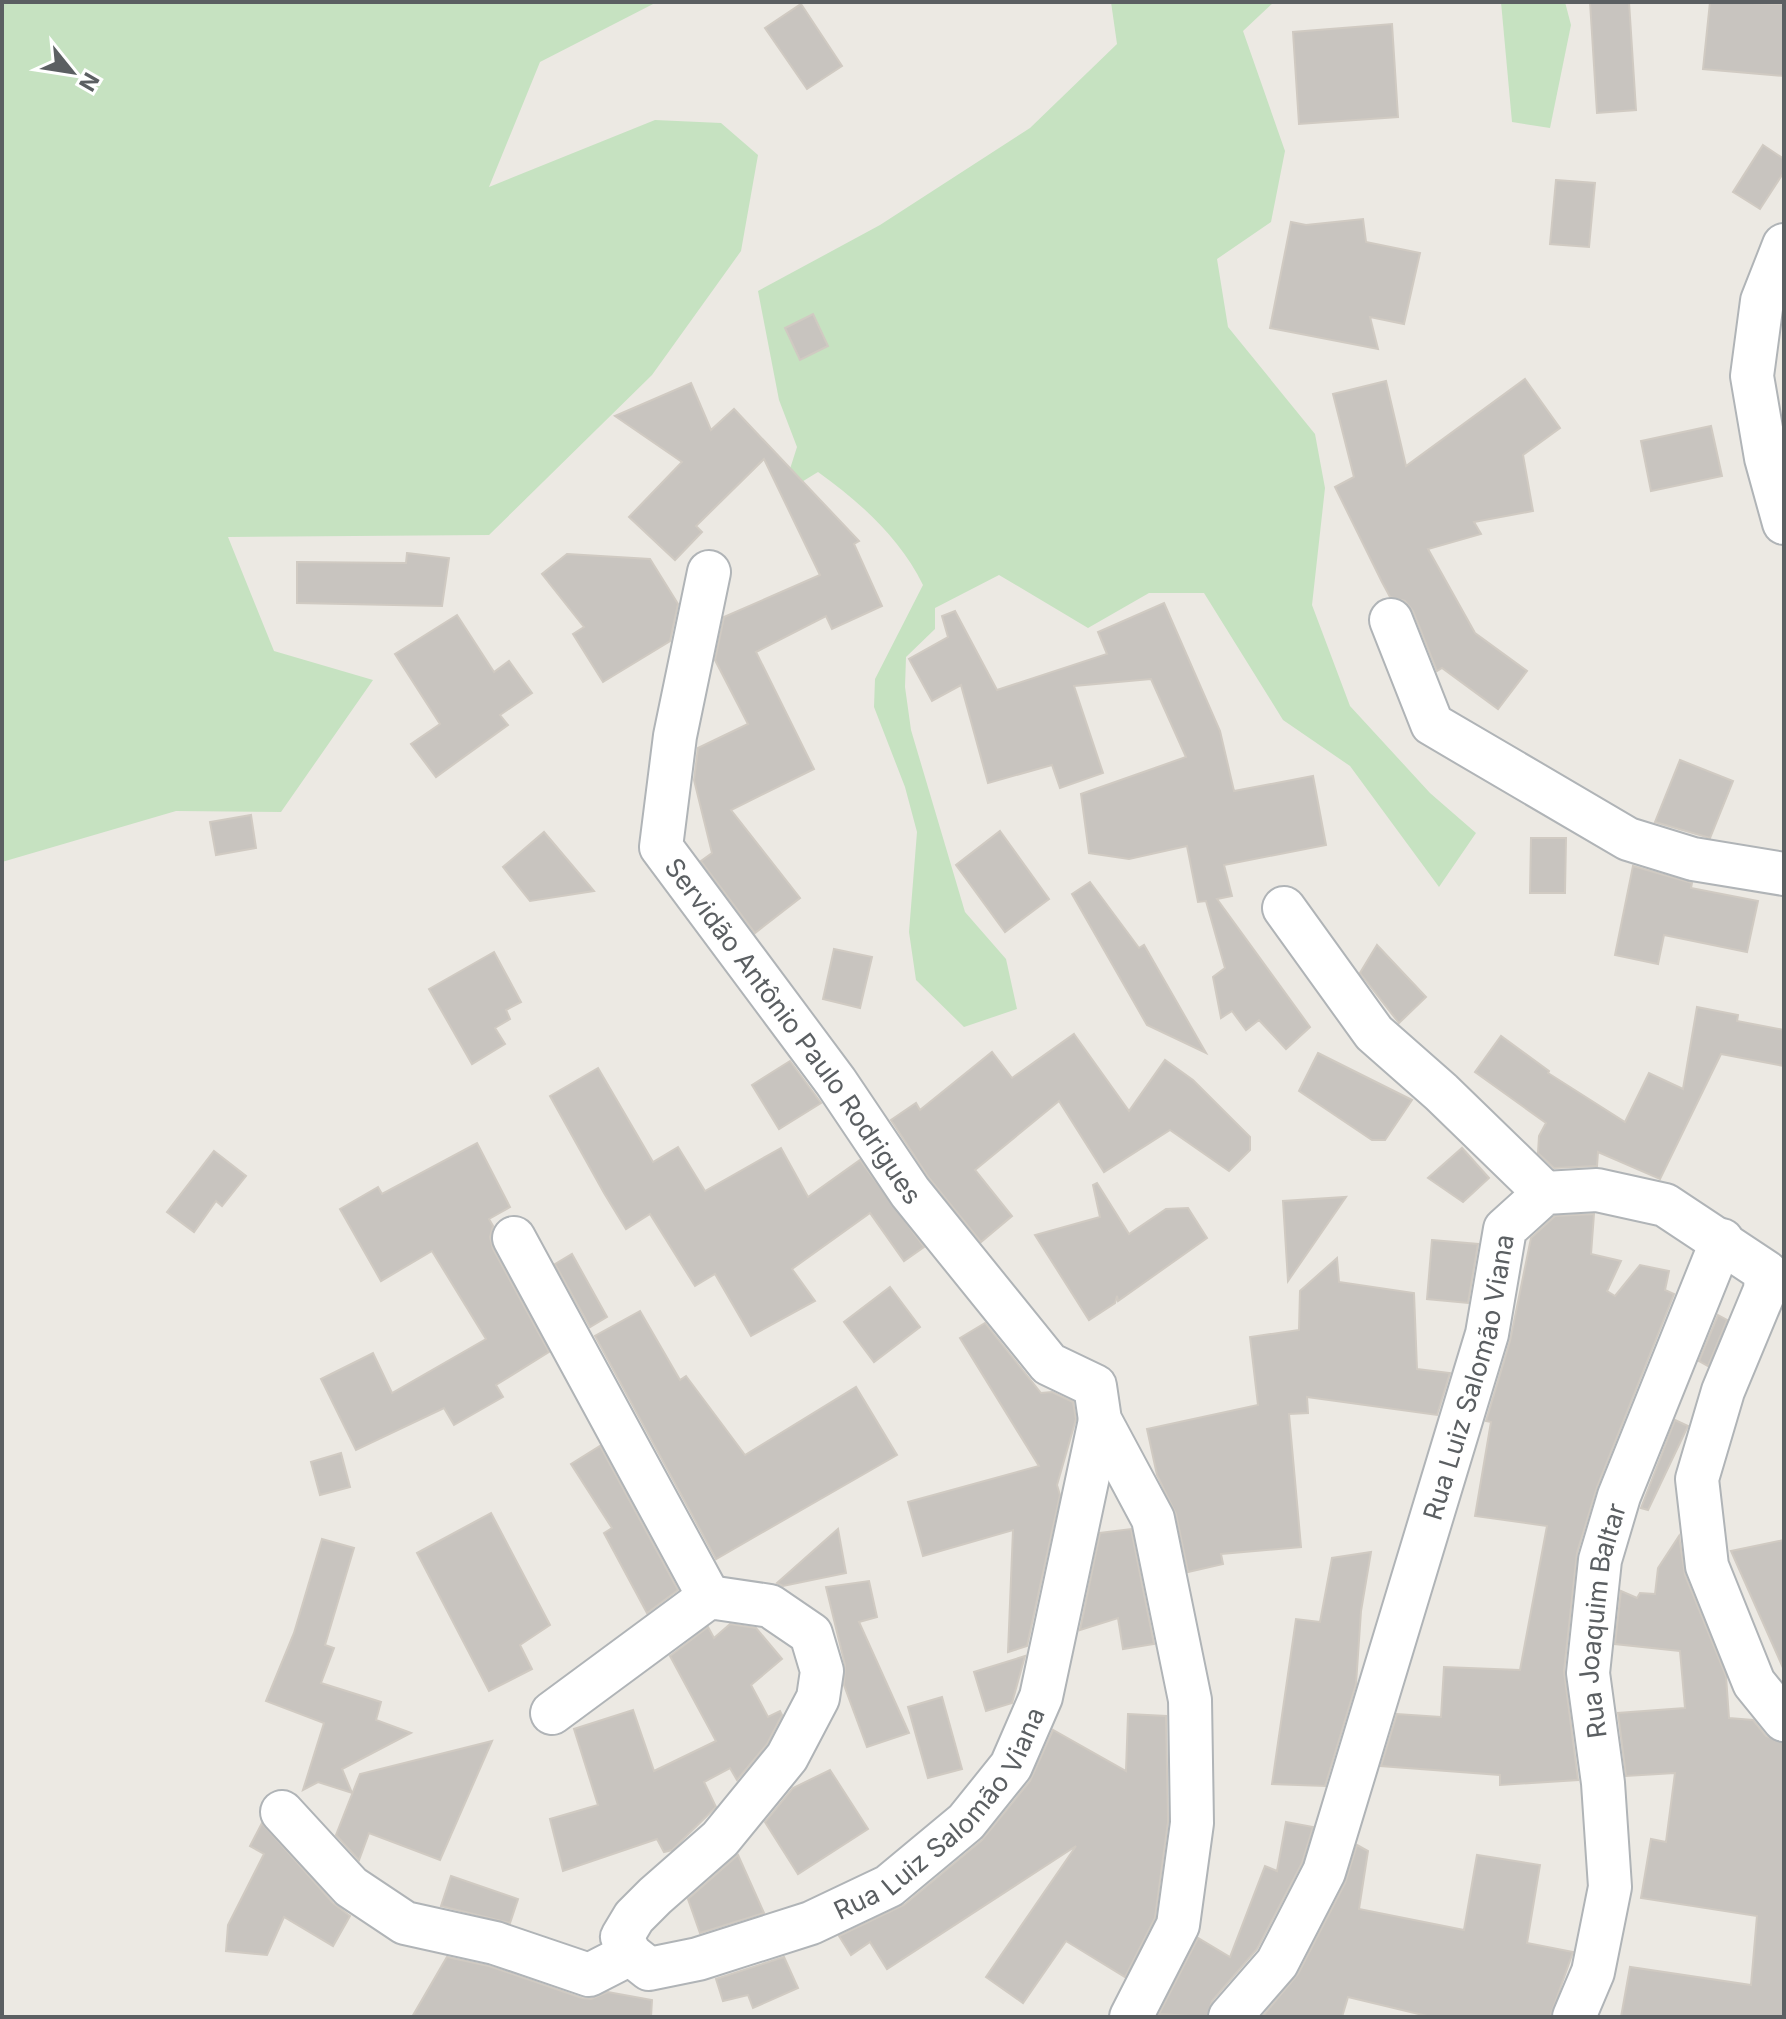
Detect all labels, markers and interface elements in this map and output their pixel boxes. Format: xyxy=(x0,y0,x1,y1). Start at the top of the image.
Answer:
north arrow xyxy=(32,32,112,112)
text: N xyxy=(74,68,105,96)
street label: Servidão Antônio Paulo Rodrigues xyxy=(659,852,929,1210)
street label: Rua Luiz Salomão Viana xyxy=(1416,1232,1519,1524)
street label: Rua Joaquim Baltar xyxy=(1572,1499,1632,1740)
street label: Rua Luiz Salomão Viana xyxy=(829,1702,1050,1926)

